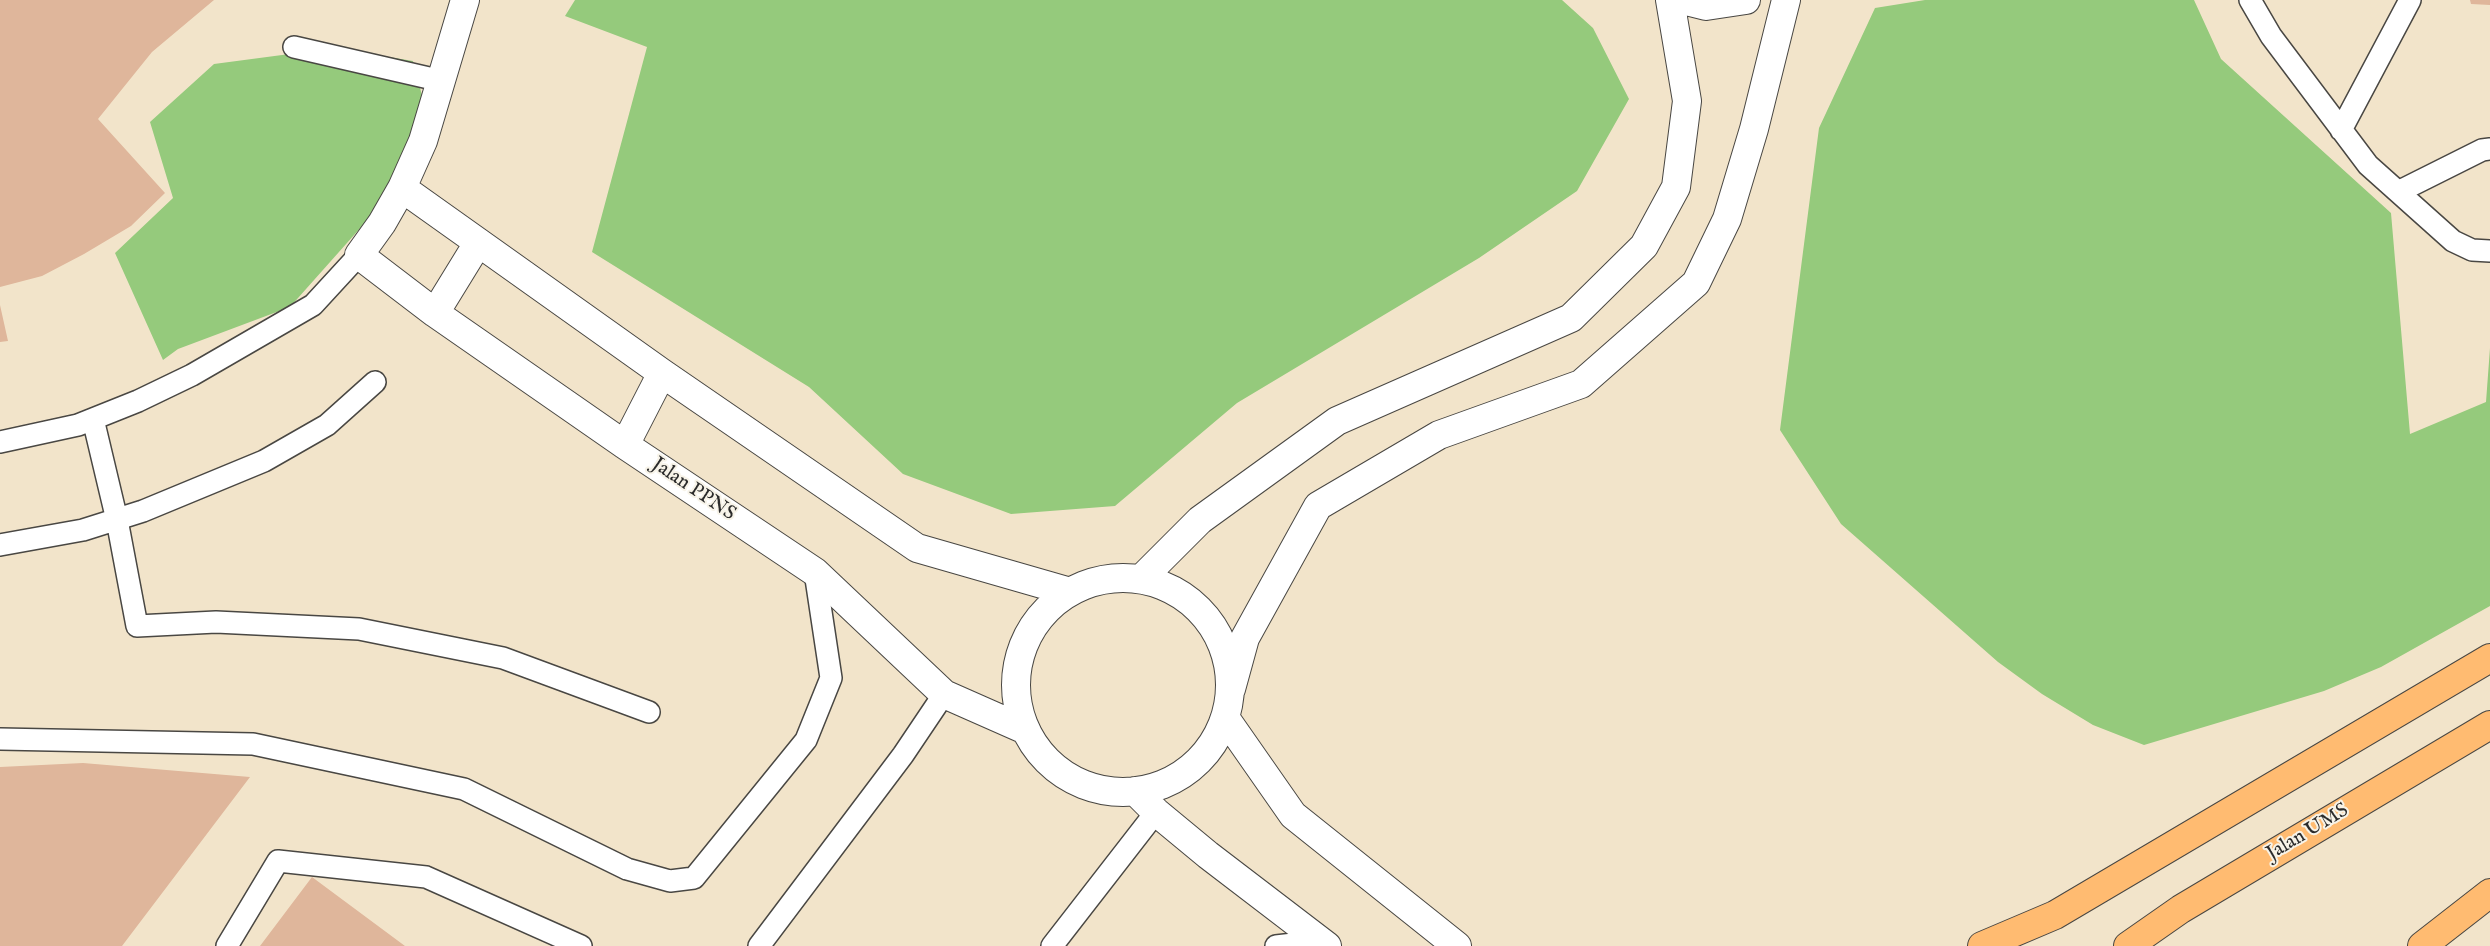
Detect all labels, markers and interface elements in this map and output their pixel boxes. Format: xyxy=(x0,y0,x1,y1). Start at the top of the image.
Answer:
street label: Jalan PPNS xyxy=(647,453,739,527)
street label: Jalan UMS xyxy=(2263,799,2353,867)

